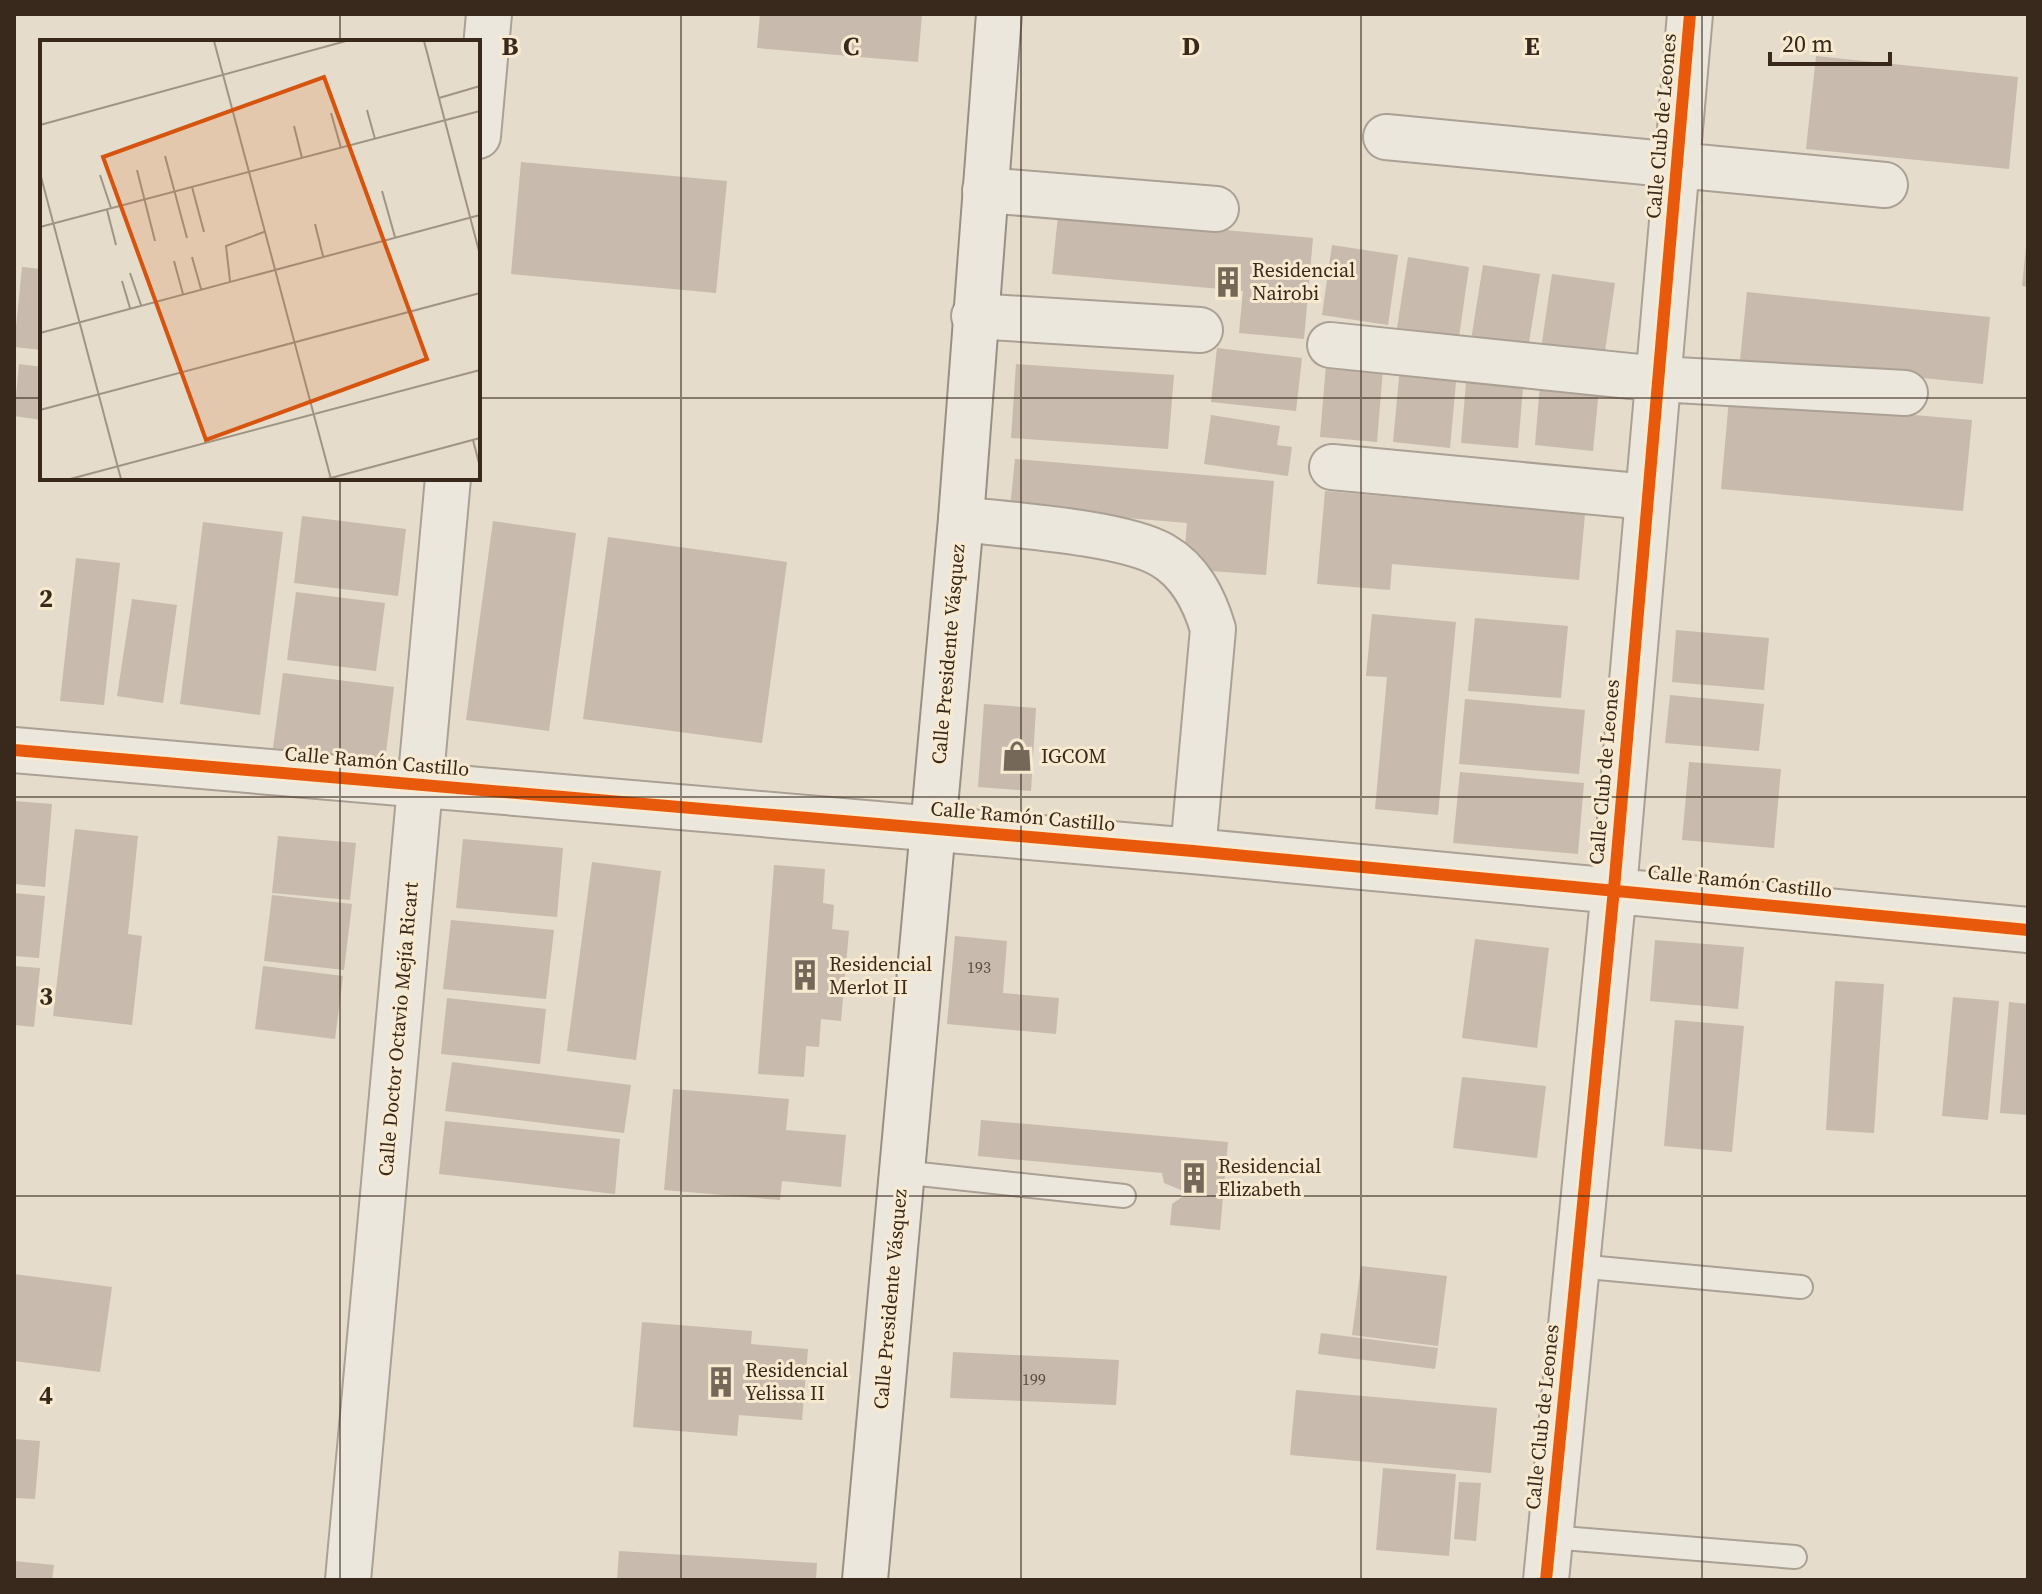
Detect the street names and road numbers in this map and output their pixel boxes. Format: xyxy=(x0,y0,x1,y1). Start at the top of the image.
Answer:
street label: Calle Club de Leones xyxy=(1639,32,1683,220)
street label: Calle Presidente Vásquez xyxy=(924,543,972,765)
street label: Calle Club de Leones xyxy=(1582,678,1626,866)
street label: Calle Ramón Castillo xyxy=(283,739,471,783)
street label: Calle Ramón Castillo xyxy=(929,794,1117,838)
street label: Calle Ramón Castillo xyxy=(1646,857,1834,905)
street label: Calle Doctor Octavio Mejía Ricart xyxy=(371,880,425,1177)
street label: Calle Presidente Vásquez xyxy=(866,1188,914,1410)
street label: Calle Club de Leones xyxy=(1518,1323,1566,1511)

